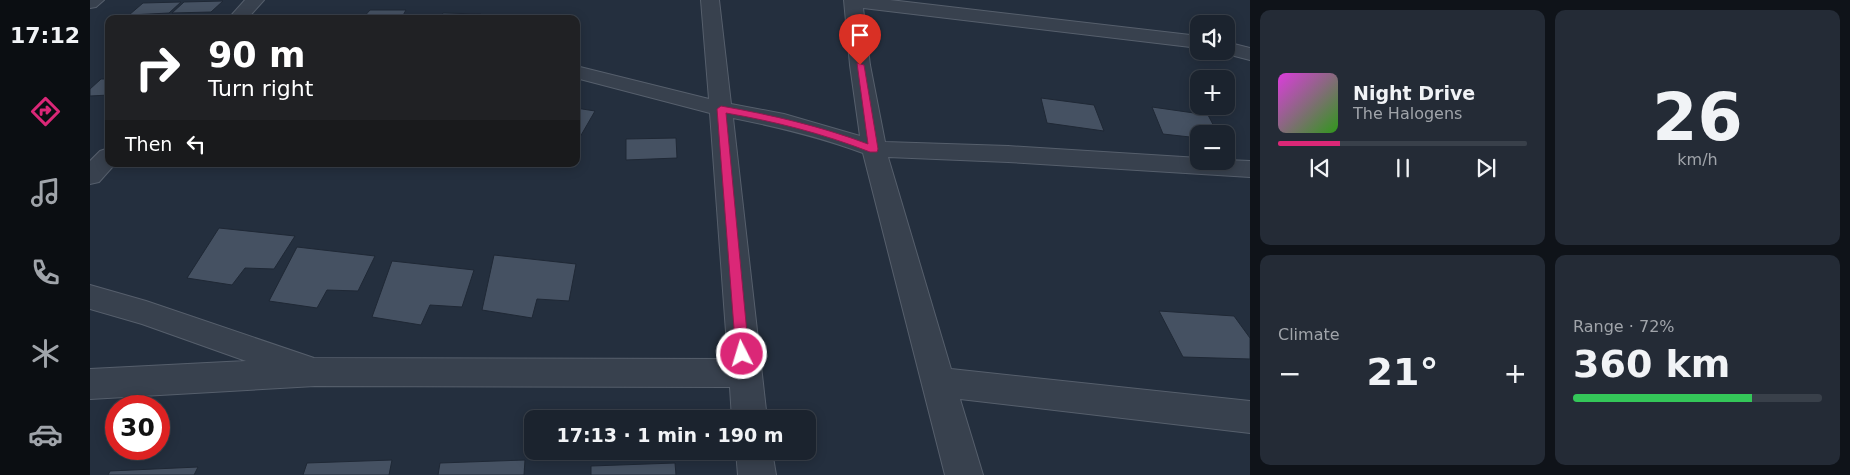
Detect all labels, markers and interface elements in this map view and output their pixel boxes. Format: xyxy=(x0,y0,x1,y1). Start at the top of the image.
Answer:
pin xyxy=(839,14,881,65)
map controls xyxy=(1190,15,1235,170)
button: sound xyxy=(1190,15,1235,60)
icon: arrive xyxy=(846,21,874,49)
text: 17:12 xyxy=(10,23,80,48)
icon: right xyxy=(125,35,190,100)
text: 90 m xyxy=(208,35,305,75)
button: + xyxy=(1190,70,1235,115)
text: Turn right xyxy=(208,76,313,101)
text: 26 xyxy=(1652,80,1743,155)
text: Night Drive xyxy=(1353,82,1475,104)
icon: directions xyxy=(28,94,63,129)
text: The Halogens xyxy=(1353,104,1462,123)
button: − xyxy=(1190,125,1235,170)
icon: left xyxy=(182,130,210,158)
text: Then xyxy=(125,133,172,155)
text: km/h xyxy=(1677,150,1718,169)
icon: previous xyxy=(1306,154,1334,182)
icon: pause xyxy=(1389,154,1417,182)
icon: next xyxy=(1472,154,1500,182)
icon: music xyxy=(28,175,63,210)
icon: phone xyxy=(28,255,63,290)
text: Range · 72% xyxy=(1573,317,1675,336)
text: Climate xyxy=(1278,325,1340,344)
position arrow xyxy=(715,327,767,379)
icon: climate xyxy=(28,336,63,371)
text: 360 km xyxy=(1573,342,1730,386)
text: 21° xyxy=(1367,350,1438,394)
text: − xyxy=(1278,357,1301,390)
text: + xyxy=(1504,357,1527,390)
speed limit sign: 30 xyxy=(105,395,170,460)
icon: car xyxy=(28,417,63,452)
text: 17:13 · 1 min · 190 m xyxy=(556,424,784,446)

